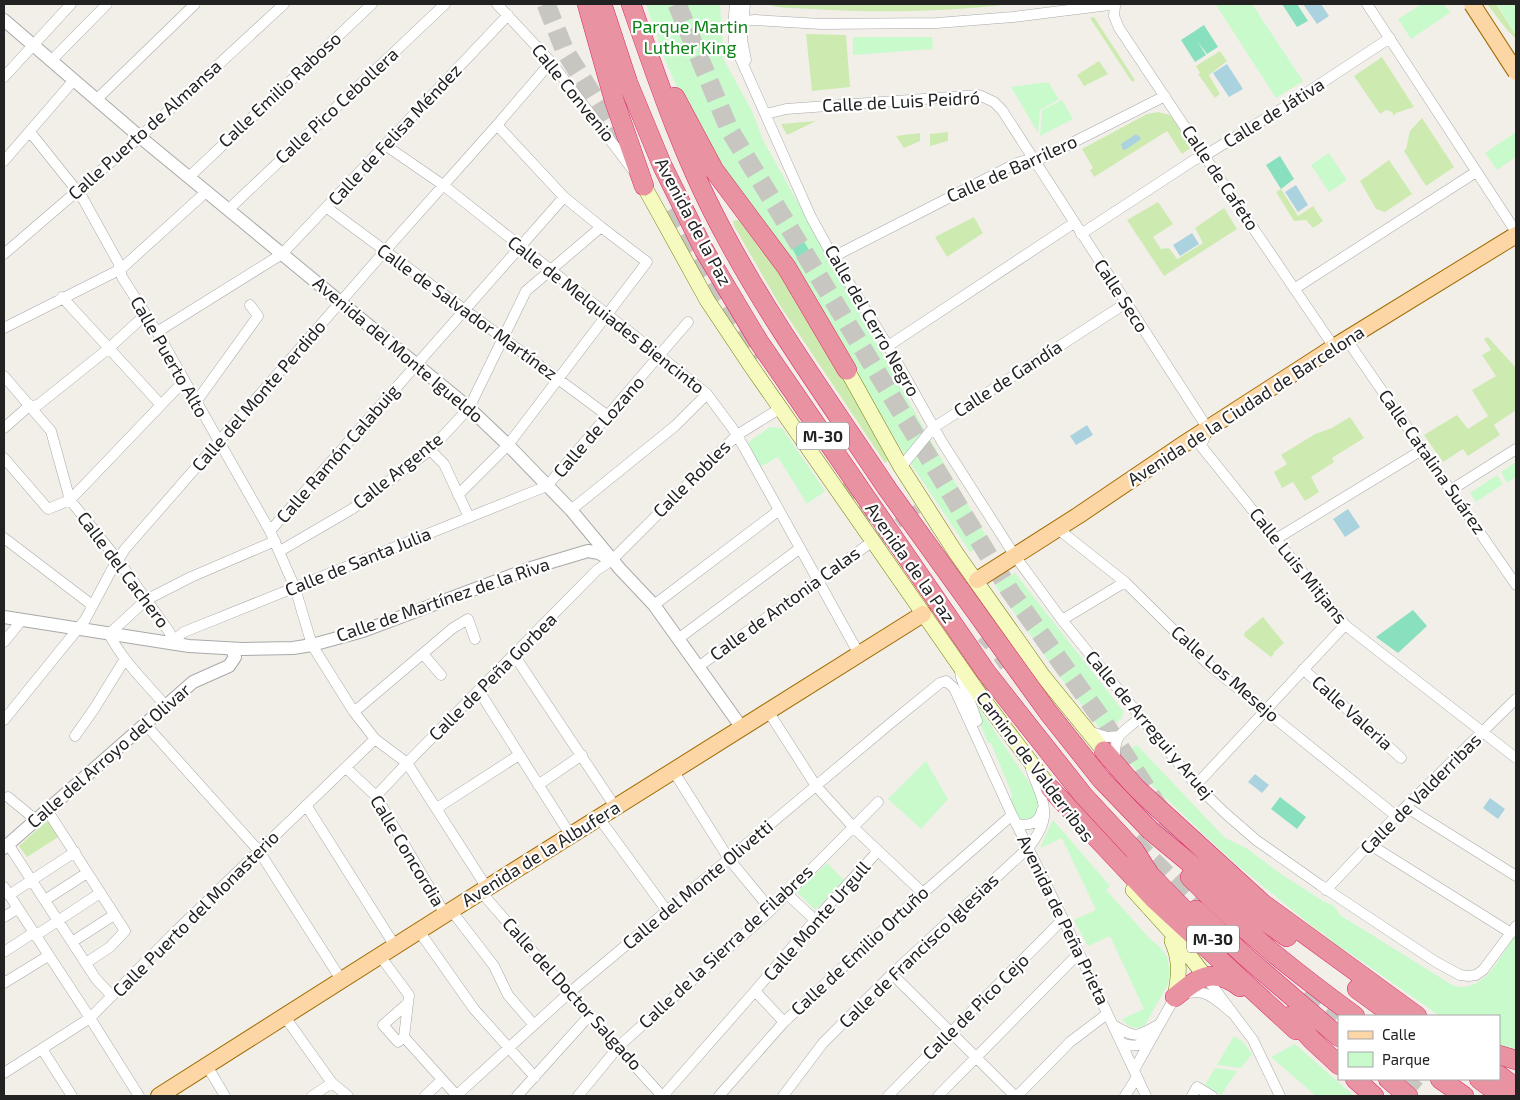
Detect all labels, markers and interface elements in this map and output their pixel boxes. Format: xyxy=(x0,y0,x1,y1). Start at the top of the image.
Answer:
park label: Parque Martin Luther King xyxy=(632,15,748,58)
street label: Calle Emilio Raboso xyxy=(213,27,345,152)
street label: Calle Convenio xyxy=(528,39,620,146)
street label: Calle Pico Cebollera xyxy=(270,43,402,168)
street label: Calle Puerto de Almansa xyxy=(63,55,225,204)
street label: Calle de Felisa Méndez xyxy=(323,59,466,210)
street label: Calle de Játiva xyxy=(1219,72,1328,152)
street label: Calle de Luis Peidró xyxy=(822,86,980,116)
street label: Calle de Cafeto xyxy=(1178,121,1264,234)
street label: Calle de Barrilero xyxy=(943,129,1080,207)
street label: Avenida de la Paz xyxy=(651,154,737,289)
street label: Calle de Melquiades Biencinto xyxy=(504,230,709,398)
street label: Calle de Salvador Martínez xyxy=(373,238,562,384)
street label: Calle del Cerro Negro xyxy=(820,241,925,400)
street label: Calle Seco xyxy=(1090,255,1154,336)
street label: Avenida del Monte Igueldo xyxy=(309,272,488,427)
street label: Calle Puerto Alto xyxy=(126,292,214,421)
street label: Calle del Monte Perdido xyxy=(187,315,330,475)
street label: Avenida de la Ciudad de Barcelona xyxy=(1123,320,1368,490)
street label: Calle de Gandía xyxy=(949,335,1066,421)
street label: Calle de Lozano xyxy=(548,371,648,482)
street label: Calle Ramón Calabuig xyxy=(271,380,403,527)
street label: Calle Catalina Suárez xyxy=(1375,385,1491,538)
road number: M-30 xyxy=(797,422,849,450)
street label: Calle Argente xyxy=(348,427,447,513)
street label: Calle Robles xyxy=(648,435,734,521)
street label: Avenida de la Paz xyxy=(861,498,961,627)
street label: Calle Luis Mitjans xyxy=(1245,503,1352,628)
street label: Calle del Cachero xyxy=(73,507,175,632)
street label: Calle de Santa Julia xyxy=(281,522,434,600)
street label: Calle de Antonia Calas xyxy=(705,541,864,665)
street label: Calle de Martínez de la Riva xyxy=(333,552,552,646)
street label: Calle de Peña Gorbea xyxy=(424,608,561,745)
street label: Calle Los Mesejo xyxy=(1167,620,1284,726)
street label: Calle de Arregui y Aruej xyxy=(1081,646,1218,803)
street label: Calle Valeria xyxy=(1308,670,1398,754)
street label: Calle del Arroyo del Olivar xyxy=(22,678,195,832)
street label: Camino de Valderribas xyxy=(972,687,1099,846)
street label: Calle de Valderribas xyxy=(1355,728,1485,858)
street label: Calle Concordia xyxy=(366,791,450,910)
street label: Avenida de la Albufera xyxy=(457,795,624,911)
street label: Calle del Monte Olivetti xyxy=(618,815,777,954)
street label: Calle Puerto del Monasterio xyxy=(108,826,283,1001)
street label: Avenida de Peña Prieta xyxy=(1013,831,1115,1008)
street label: Calle Monte Urgull xyxy=(758,855,875,985)
street label: Calle de la Sierra de Filabres xyxy=(634,860,817,1033)
street label: Calle de Francisco Iglesias xyxy=(834,868,1003,1032)
street label: Calle de Emilio Ortuño xyxy=(786,881,933,1020)
street label: Calle del Doctor Salgado xyxy=(498,912,647,1074)
road number: M-30 xyxy=(1187,926,1239,952)
street label: Calle de Pico Cejo xyxy=(918,949,1033,1064)
legend xyxy=(1338,1015,1500,1080)
text: Calle xyxy=(1382,1025,1416,1043)
text: Parque xyxy=(1382,1050,1430,1068)

